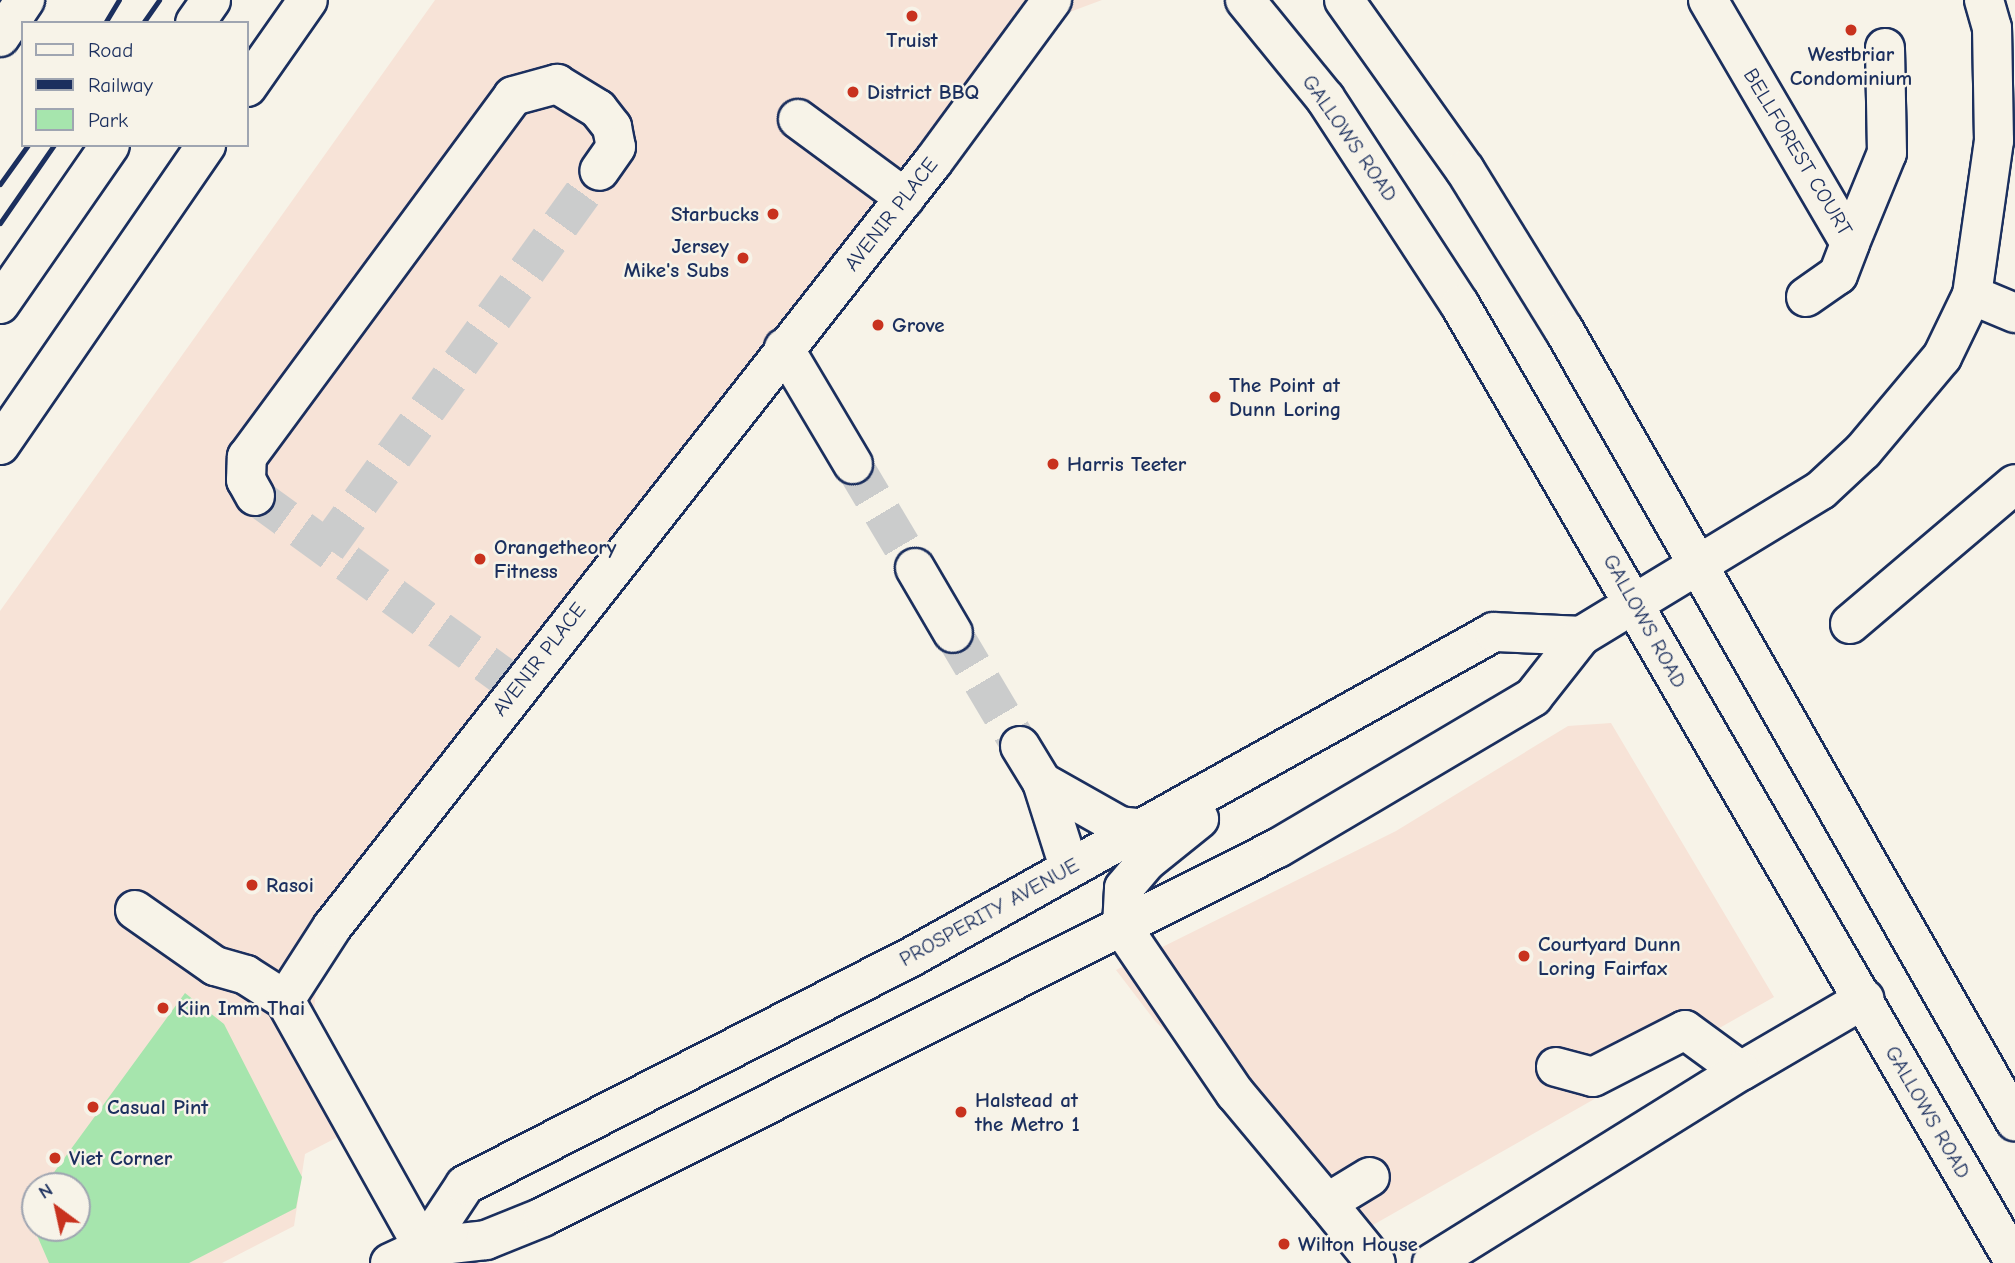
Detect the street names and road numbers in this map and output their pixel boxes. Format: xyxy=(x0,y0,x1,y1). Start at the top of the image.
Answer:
street label: BELLFOREST COURT xyxy=(1738,64,1858,240)
street label: GALLOWS ROAD xyxy=(1297,70,1403,206)
street label: AVENIR PLACE xyxy=(839,152,943,276)
street label: GALLOWS ROAD xyxy=(1598,550,1692,692)
street label: AVENIR PLACE xyxy=(487,597,591,721)
street label: PROSPERITY AVENUE xyxy=(895,852,1083,972)
street label: GALLOWS ROAD xyxy=(1880,1041,1976,1183)

